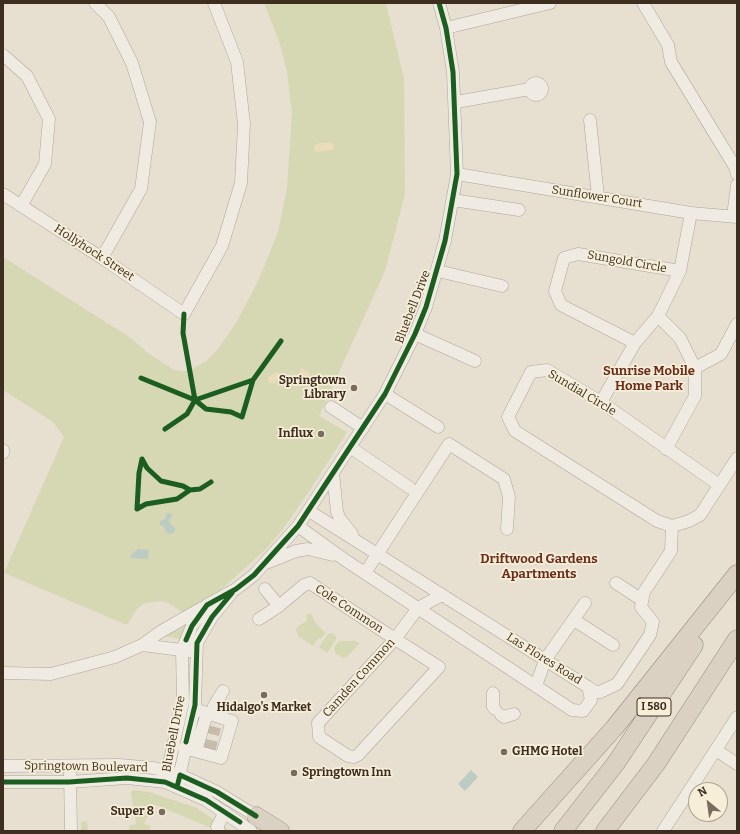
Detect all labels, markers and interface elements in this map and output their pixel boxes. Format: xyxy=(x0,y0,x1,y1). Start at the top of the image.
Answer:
street label: Sunflower Court xyxy=(551,183,643,211)
street label: Hollyhock Street xyxy=(51,222,137,284)
street label: Sungold Circle xyxy=(586,248,668,276)
street label: Bluebell Drive xyxy=(392,268,434,346)
district label: Sunrise Mobile Home Park xyxy=(603,363,695,394)
street label: Sundial Circle xyxy=(545,367,619,419)
place label: Springtown Library xyxy=(279,374,346,402)
marker: Springtown Library xyxy=(349,383,359,393)
place label: Influx xyxy=(278,427,313,441)
marker: Influx xyxy=(316,429,326,439)
district label: Driftwood Gardens Apartments xyxy=(480,551,598,582)
street label: Cole Common xyxy=(312,582,386,636)
street label: Las Flores Road xyxy=(504,630,584,688)
street label: Camden Common xyxy=(320,636,398,720)
marker: Hidalgo's Market xyxy=(259,690,269,700)
street label: Bluebell Drive xyxy=(160,695,188,773)
road number: I 580 xyxy=(637,698,671,716)
place label: Hidalgo's Market xyxy=(216,701,312,715)
place label: GHMG Hotel xyxy=(512,745,582,759)
marker: GHMG Hotel xyxy=(499,747,509,757)
street label: Springtown Boulevard xyxy=(24,759,148,775)
place label: Springtown Inn xyxy=(302,766,391,780)
marker: Springtown Inn xyxy=(289,768,299,778)
north arrow xyxy=(688,782,728,822)
text: N xyxy=(696,784,709,800)
place label: Super 8 xyxy=(110,805,154,819)
marker: Super 8 xyxy=(157,807,167,817)

